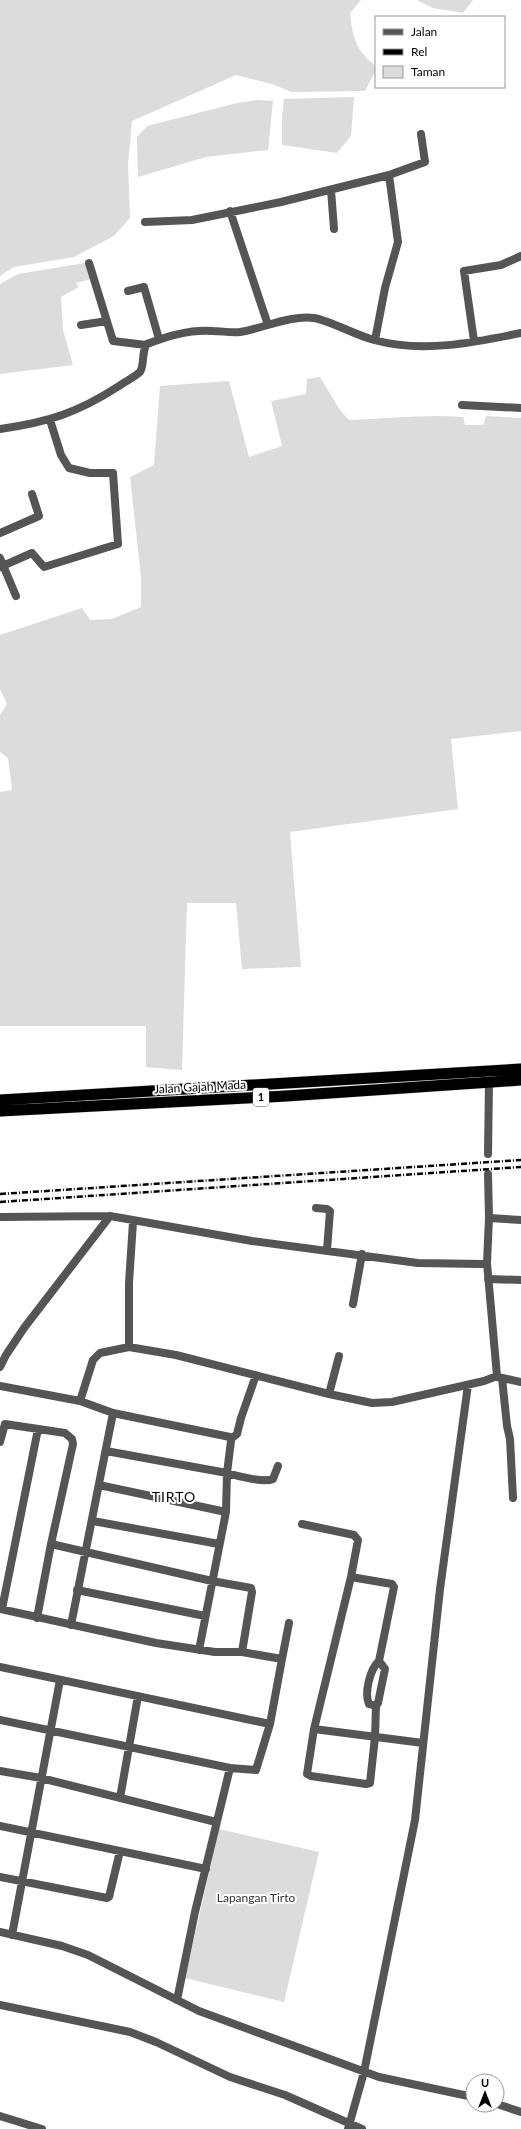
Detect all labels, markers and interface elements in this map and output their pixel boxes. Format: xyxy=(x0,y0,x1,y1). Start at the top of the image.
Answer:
legend xyxy=(375,16,505,88)
text: Jalan xyxy=(411,24,437,39)
text: Rel xyxy=(411,44,427,59)
text: Taman xyxy=(411,64,445,79)
street label: Jalan Gajah Mada xyxy=(154,1077,246,1096)
road number: 1 xyxy=(253,1088,269,1106)
district label: TIRTO xyxy=(152,1488,196,1505)
park label: Lapangan Tirto xyxy=(217,1890,295,1905)
north arrow xyxy=(465,2073,505,2113)
text: U xyxy=(481,2076,489,2089)

